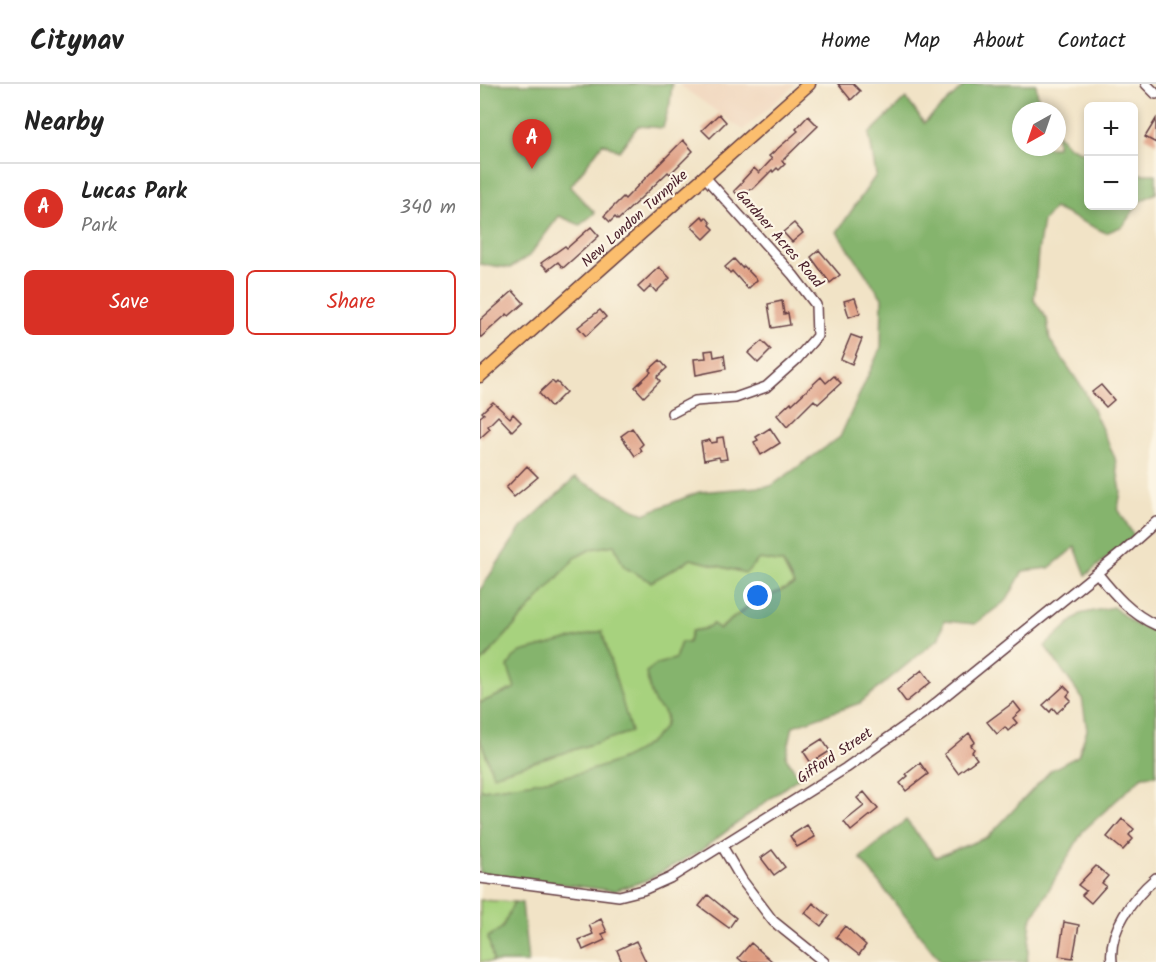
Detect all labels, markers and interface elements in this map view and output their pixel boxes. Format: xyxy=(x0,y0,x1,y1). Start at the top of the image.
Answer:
text: Citynav xyxy=(30,19,123,64)
text: Home xyxy=(821,25,870,58)
text: Map xyxy=(903,25,940,58)
text: About xyxy=(973,25,1024,58)
text: Contact xyxy=(1057,25,1126,58)
text: Nearby xyxy=(24,102,104,144)
north arrow xyxy=(1012,102,1066,156)
map controls xyxy=(1084,102,1138,210)
button: + xyxy=(1084,102,1138,156)
pin: A xyxy=(512,120,552,169)
button: − xyxy=(1084,156,1138,210)
street label: New London Turnpike xyxy=(576,164,694,274)
text: Lucas Park xyxy=(81,175,187,210)
street label: Gardner Acres Road xyxy=(729,184,829,294)
text: A xyxy=(37,192,50,224)
text: 340 m xyxy=(400,192,456,224)
text: Park xyxy=(81,210,117,242)
button: Save xyxy=(24,270,234,335)
button: Share xyxy=(246,270,456,335)
your location xyxy=(743,581,772,610)
street label: Gifford Street xyxy=(792,722,878,790)

